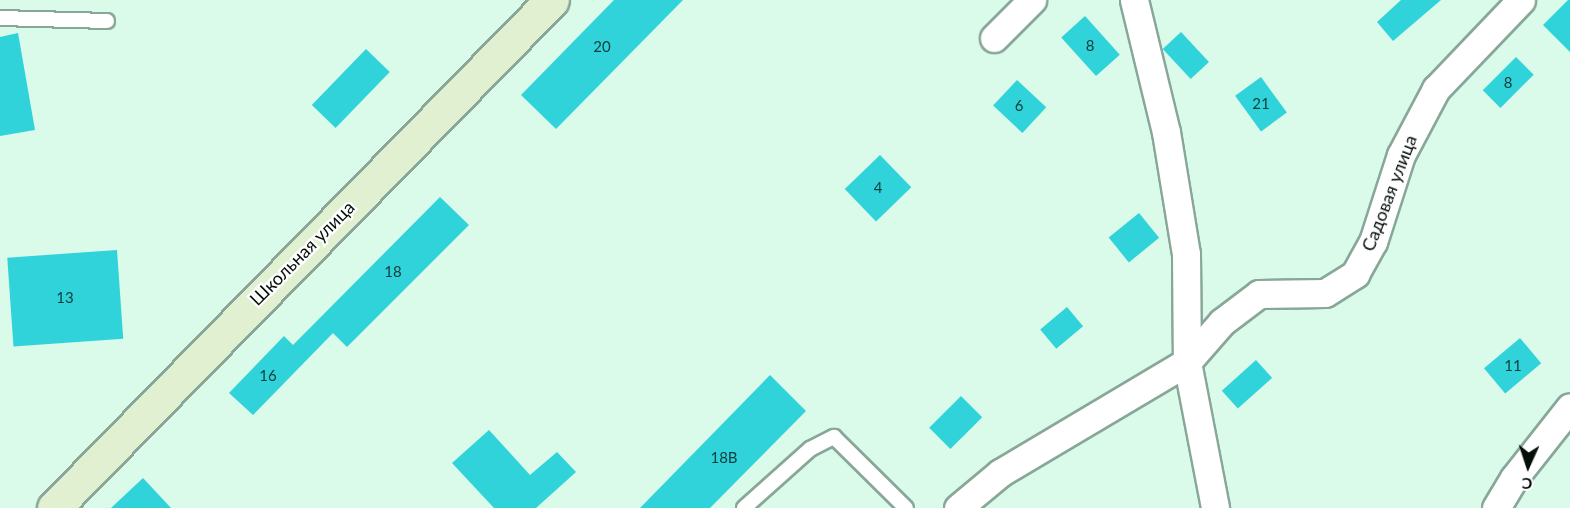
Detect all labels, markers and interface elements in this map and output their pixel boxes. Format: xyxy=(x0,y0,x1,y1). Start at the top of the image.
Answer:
house number: 8 xyxy=(1086,37,1094,55)
house number: 20 xyxy=(593,38,611,56)
house number: 8 xyxy=(1504,74,1512,92)
house number: 21 xyxy=(1252,95,1270,113)
house number: 6 xyxy=(1015,97,1023,115)
street label: Садовая улица xyxy=(1357,132,1421,254)
house number: 4 xyxy=(874,179,882,197)
street label: Школьная улица xyxy=(245,196,359,310)
house number: 18 xyxy=(384,263,402,281)
house number: 13 xyxy=(56,289,74,307)
house number: 11 xyxy=(1504,357,1522,375)
house number: 16 xyxy=(259,367,277,385)
north arrow xyxy=(1498,436,1558,496)
house number: 18В xyxy=(710,449,738,467)
text: С xyxy=(1521,475,1533,494)

